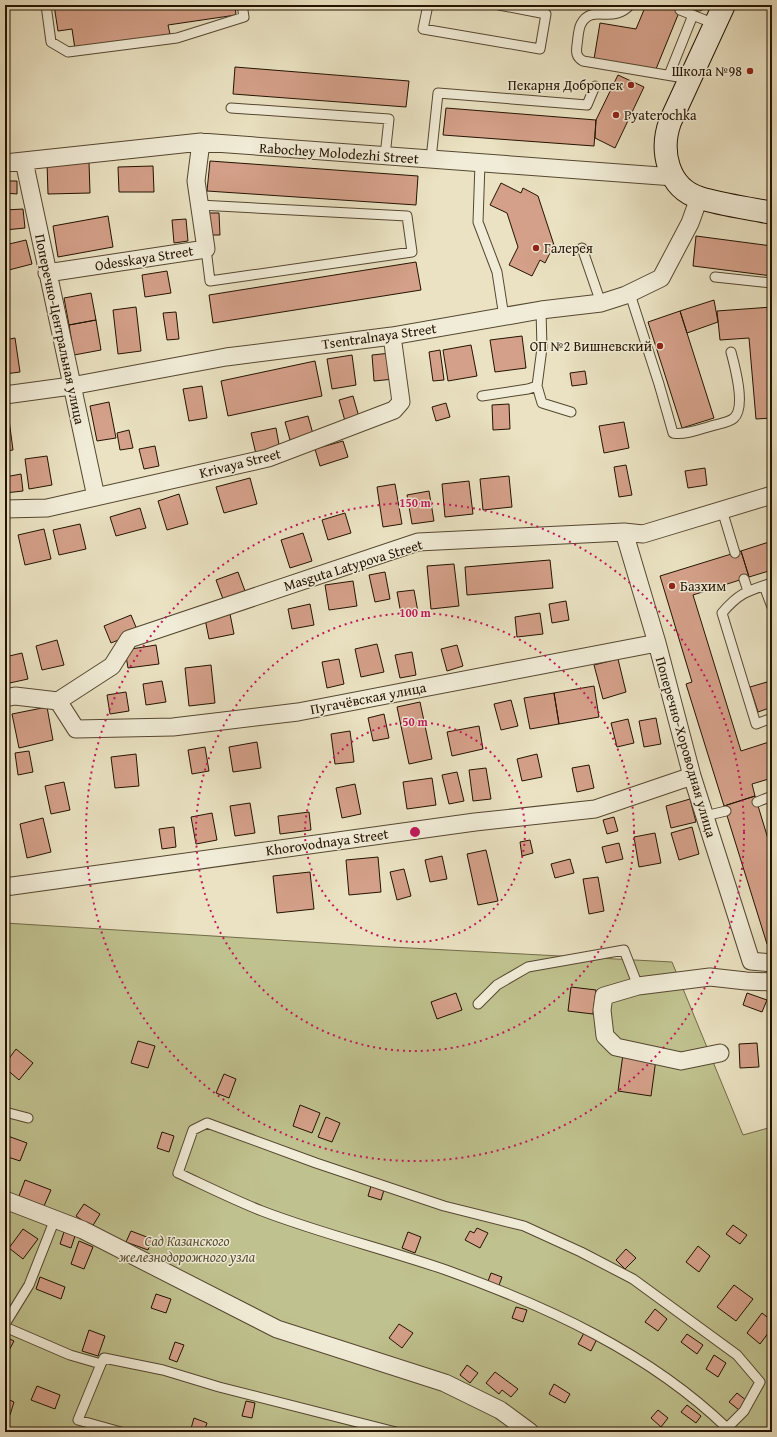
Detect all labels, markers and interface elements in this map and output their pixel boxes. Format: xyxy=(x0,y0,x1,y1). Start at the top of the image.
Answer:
place label: Школа №98 xyxy=(672,61,742,81)
marker: Школа №98 xyxy=(745,66,755,76)
place label: Пекарня Добропек xyxy=(508,75,624,95)
marker: Пекарня Добропек xyxy=(626,80,636,90)
place label: Pyaterochka xyxy=(624,105,697,125)
marker: Pyaterochka xyxy=(611,110,621,120)
street label: Rabochey Molodezhi Street xyxy=(259,137,419,169)
street label: Поперечно-Центральная улица xyxy=(30,232,90,426)
place label: Галерея xyxy=(544,238,593,258)
street label: Odesskaya Street xyxy=(93,240,195,276)
marker: Галерея xyxy=(531,243,541,253)
street label: Tsentralnaya Street xyxy=(321,318,438,354)
place label: ОП №2 Вишневский xyxy=(530,336,652,356)
marker: ОП №2 Вишневский xyxy=(655,341,665,351)
street label: Krivaya Street xyxy=(197,443,283,483)
text: 150 m xyxy=(399,494,432,511)
street label: Masguta Latypova Street xyxy=(281,534,425,596)
place label: Базхим xyxy=(680,576,726,596)
marker: Базхим xyxy=(667,581,677,591)
text: 100 m xyxy=(399,604,432,621)
street label: Поперечно-Хороводная улица xyxy=(651,654,721,840)
street label: Пугачёвская улица xyxy=(308,677,428,719)
text: 50 m xyxy=(402,713,428,730)
street label: Khorovodnaya Street xyxy=(265,824,390,860)
centre of rings xyxy=(408,825,422,839)
park label: Сад Казанского железнодорожного узла xyxy=(118,1231,256,1267)

